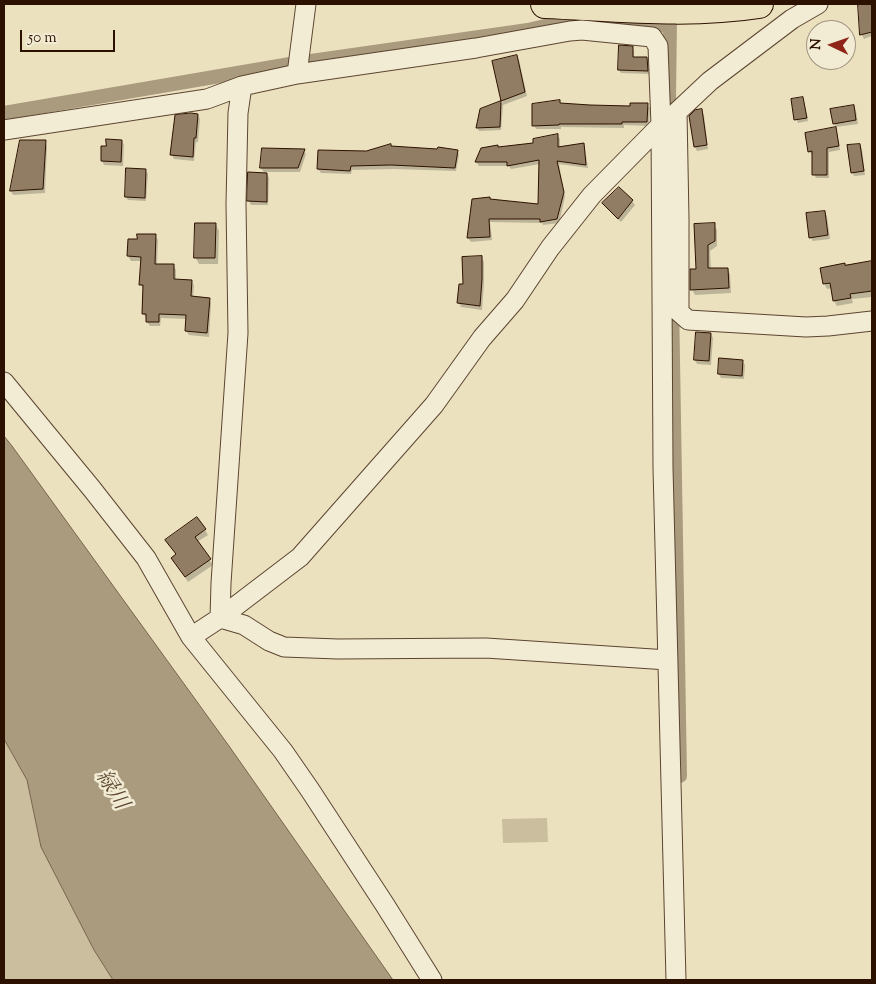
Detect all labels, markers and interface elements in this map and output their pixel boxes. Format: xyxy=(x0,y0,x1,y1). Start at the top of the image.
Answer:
scale bar xyxy=(22,20,118,52)
north arrow xyxy=(806,20,856,70)
text: 50 m xyxy=(28,28,57,49)
text: N xyxy=(807,38,827,50)
water label: 緑川 xyxy=(88,767,132,815)

